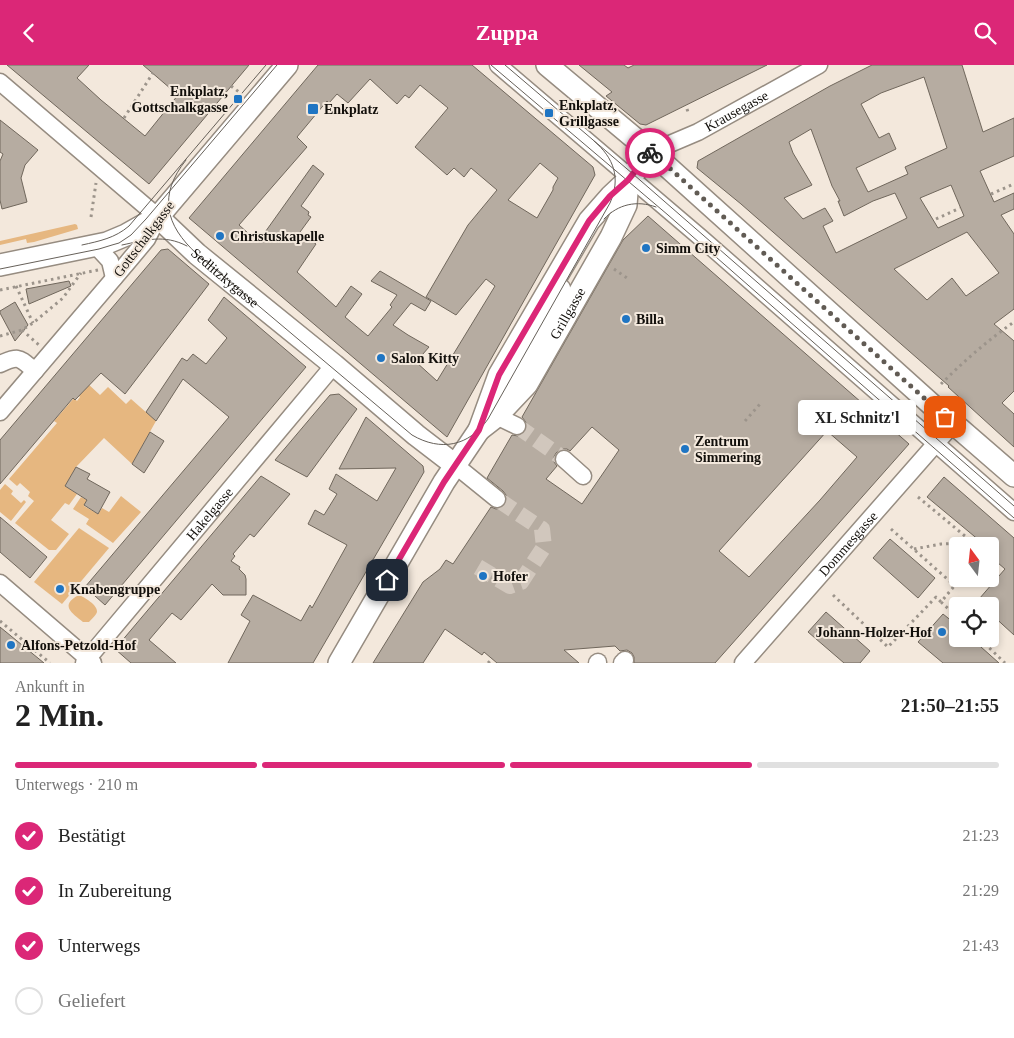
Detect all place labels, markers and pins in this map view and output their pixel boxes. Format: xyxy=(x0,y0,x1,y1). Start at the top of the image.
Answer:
place label: Enkplatz, Gottschalkgasse xyxy=(132,84,228,115)
marker: Enkplatz, Gottschalkgasse xyxy=(232,93,244,105)
place label: Enkplatz, Grillgasse xyxy=(559,98,619,129)
marker: Enkplatz xyxy=(306,102,320,116)
place label: Enkplatz xyxy=(324,102,378,117)
marker: Enkplatz, Grillgasse xyxy=(543,107,555,119)
place label: Christuskapelle xyxy=(230,229,324,244)
marker: Christuskapelle xyxy=(214,230,226,242)
place label: Simm City xyxy=(656,241,720,256)
marker: Simm City xyxy=(640,242,652,254)
place label: Billa xyxy=(636,312,664,327)
marker: Billa xyxy=(620,313,632,325)
place label: Salon Kitty xyxy=(391,351,459,366)
marker: Salon Kitty xyxy=(375,352,387,364)
pin xyxy=(924,396,966,438)
callout: XL Schnitz'l xyxy=(798,399,915,435)
place label: Zentrum Simmering xyxy=(695,434,761,465)
marker: Zentrum Simmering xyxy=(679,443,691,455)
pin xyxy=(366,559,408,601)
place label: Hofer xyxy=(493,569,528,584)
marker: Hofer xyxy=(477,570,489,582)
place label: Knabengruppe xyxy=(70,582,160,597)
marker: Knabengruppe xyxy=(54,583,66,595)
place label: Johann-Holzer-Hof xyxy=(816,625,932,640)
marker: Johann-Holzer-Hof xyxy=(936,626,948,638)
place label: Alfons-Petzold-Hof xyxy=(21,638,136,653)
marker: Alfons-Petzold-Hof xyxy=(5,639,17,651)

